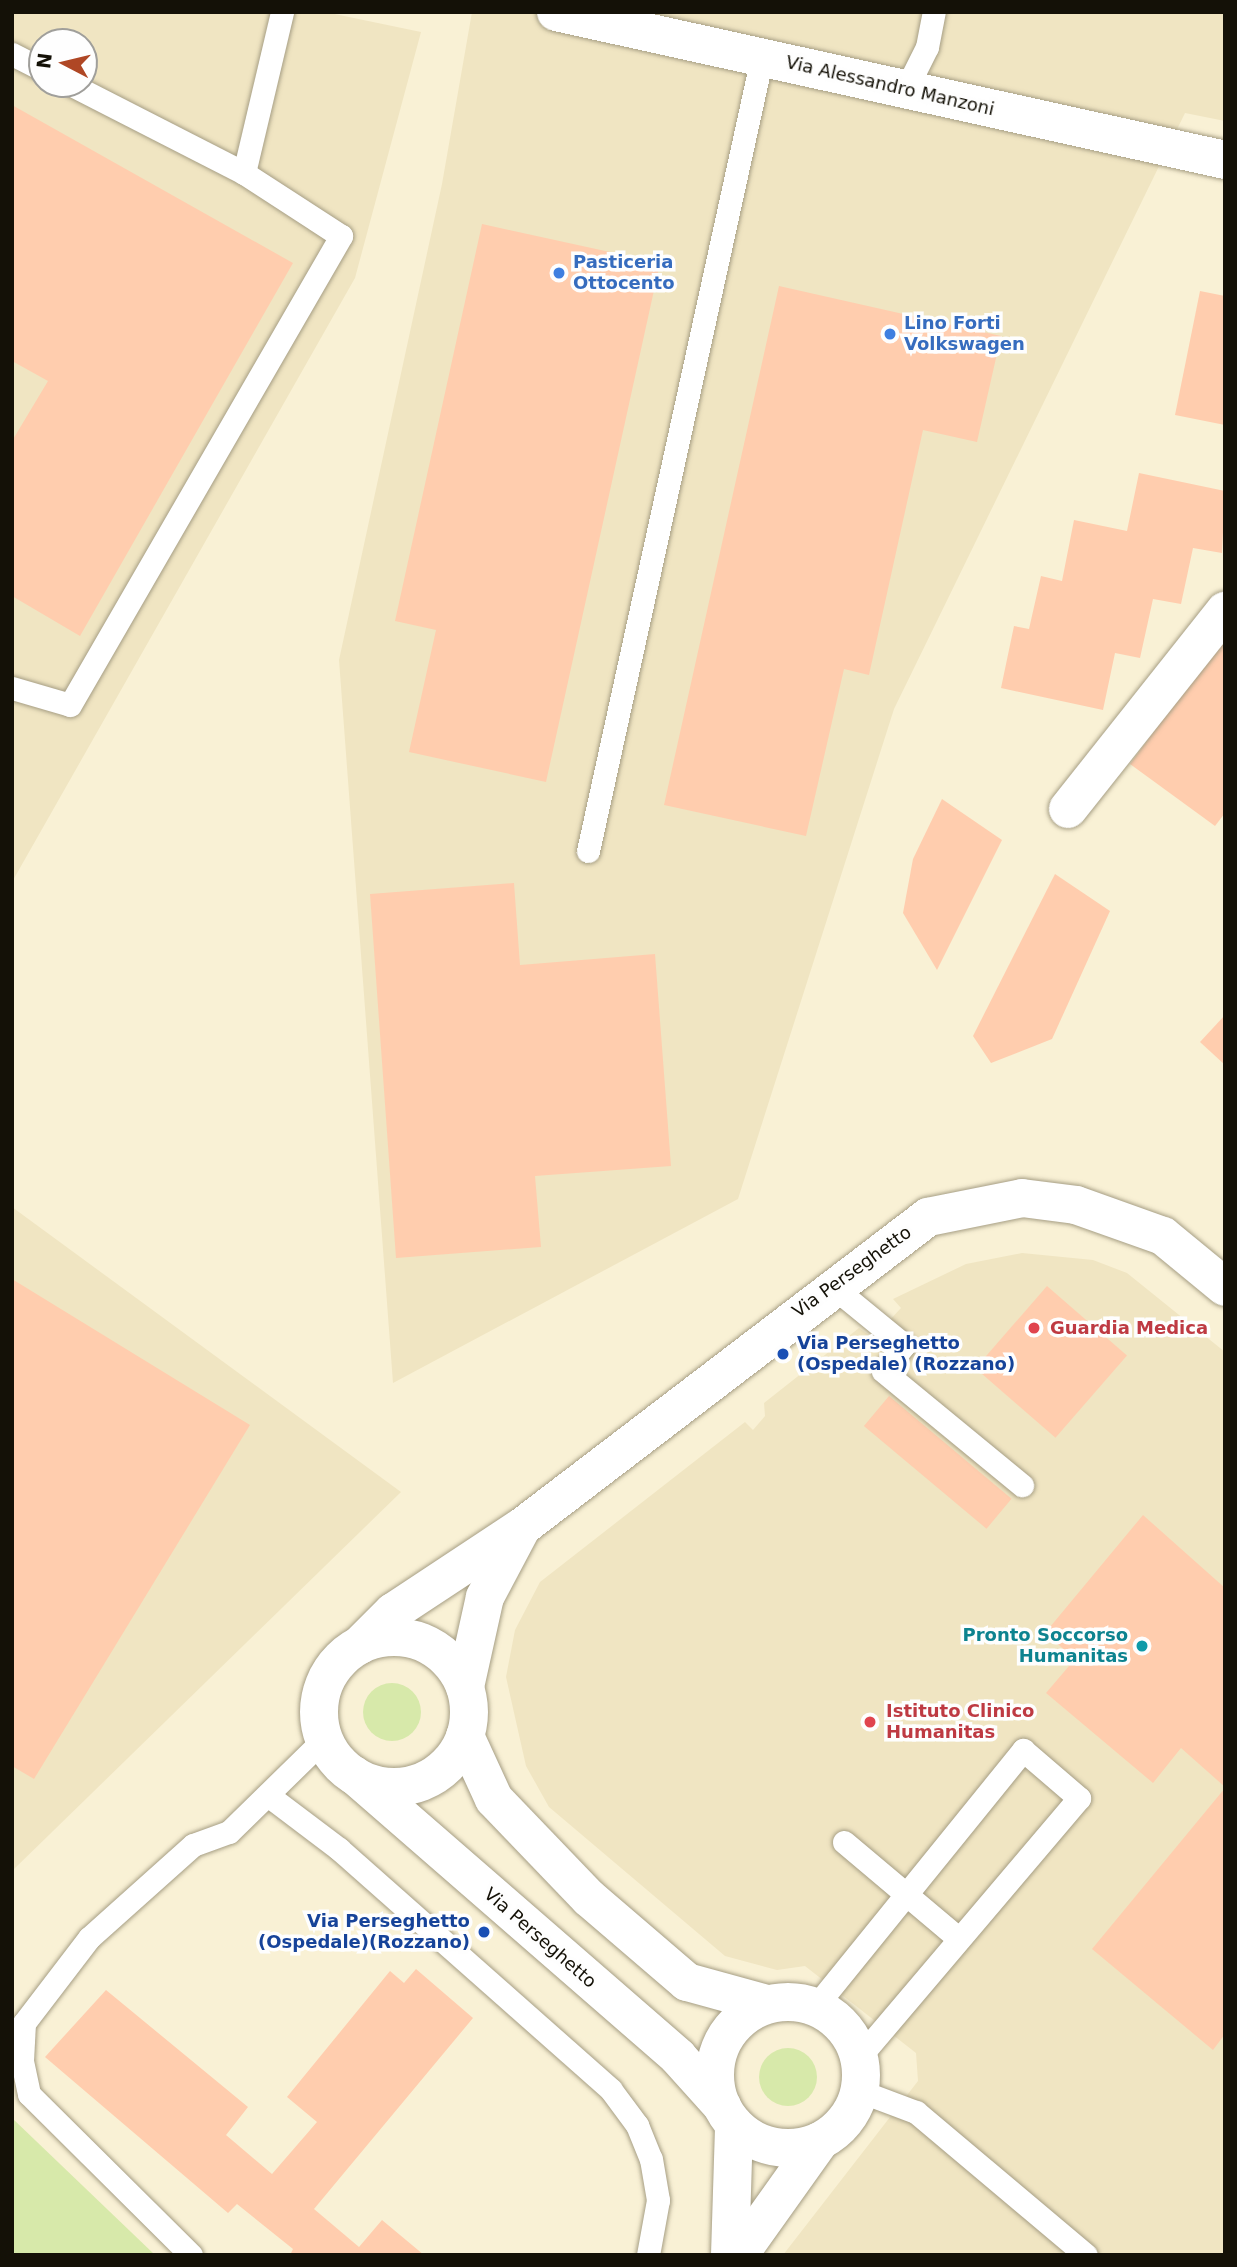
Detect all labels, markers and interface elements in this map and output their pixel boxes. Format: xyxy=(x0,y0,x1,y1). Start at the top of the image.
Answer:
north arrow xyxy=(28,28,98,98)
text: N xyxy=(32,51,56,70)
street label: Via Alessandro Manzoni xyxy=(784,51,996,121)
place label: Pasticeria Ottocento xyxy=(573,252,675,294)
marker: Pasticeria Ottocento xyxy=(551,265,567,281)
place label: Lino Forti Volkswagen xyxy=(904,313,1025,356)
marker: Lino Forti Volkswagen xyxy=(882,326,898,342)
street label: Via Perseghetto xyxy=(788,1222,916,1322)
place label: Guardia Medica xyxy=(1050,1317,1208,1339)
marker: Guardia Medica xyxy=(1024,1318,1044,1338)
place label: Via Perseghetto (Ospedale) (Rozzano) xyxy=(797,1333,1015,1376)
marker: Via Perseghetto (Ospedale) (Rozzano) xyxy=(775,1346,791,1362)
place label: Pronto Soccorso Humanitas xyxy=(963,1625,1128,1668)
marker: Pronto Soccorso Humanitas xyxy=(1134,1638,1150,1654)
place label: Istituto Clinico Humanitas xyxy=(886,1701,1034,1744)
marker: Istituto Clinico Humanitas xyxy=(860,1712,880,1732)
street label: Via Perseghetto xyxy=(479,1883,601,1993)
place label: Via Perseghetto (Ospedale)(Rozzano) xyxy=(258,1911,470,1954)
marker: Via Perseghetto (Ospedale)(Rozzano) xyxy=(476,1924,492,1940)

